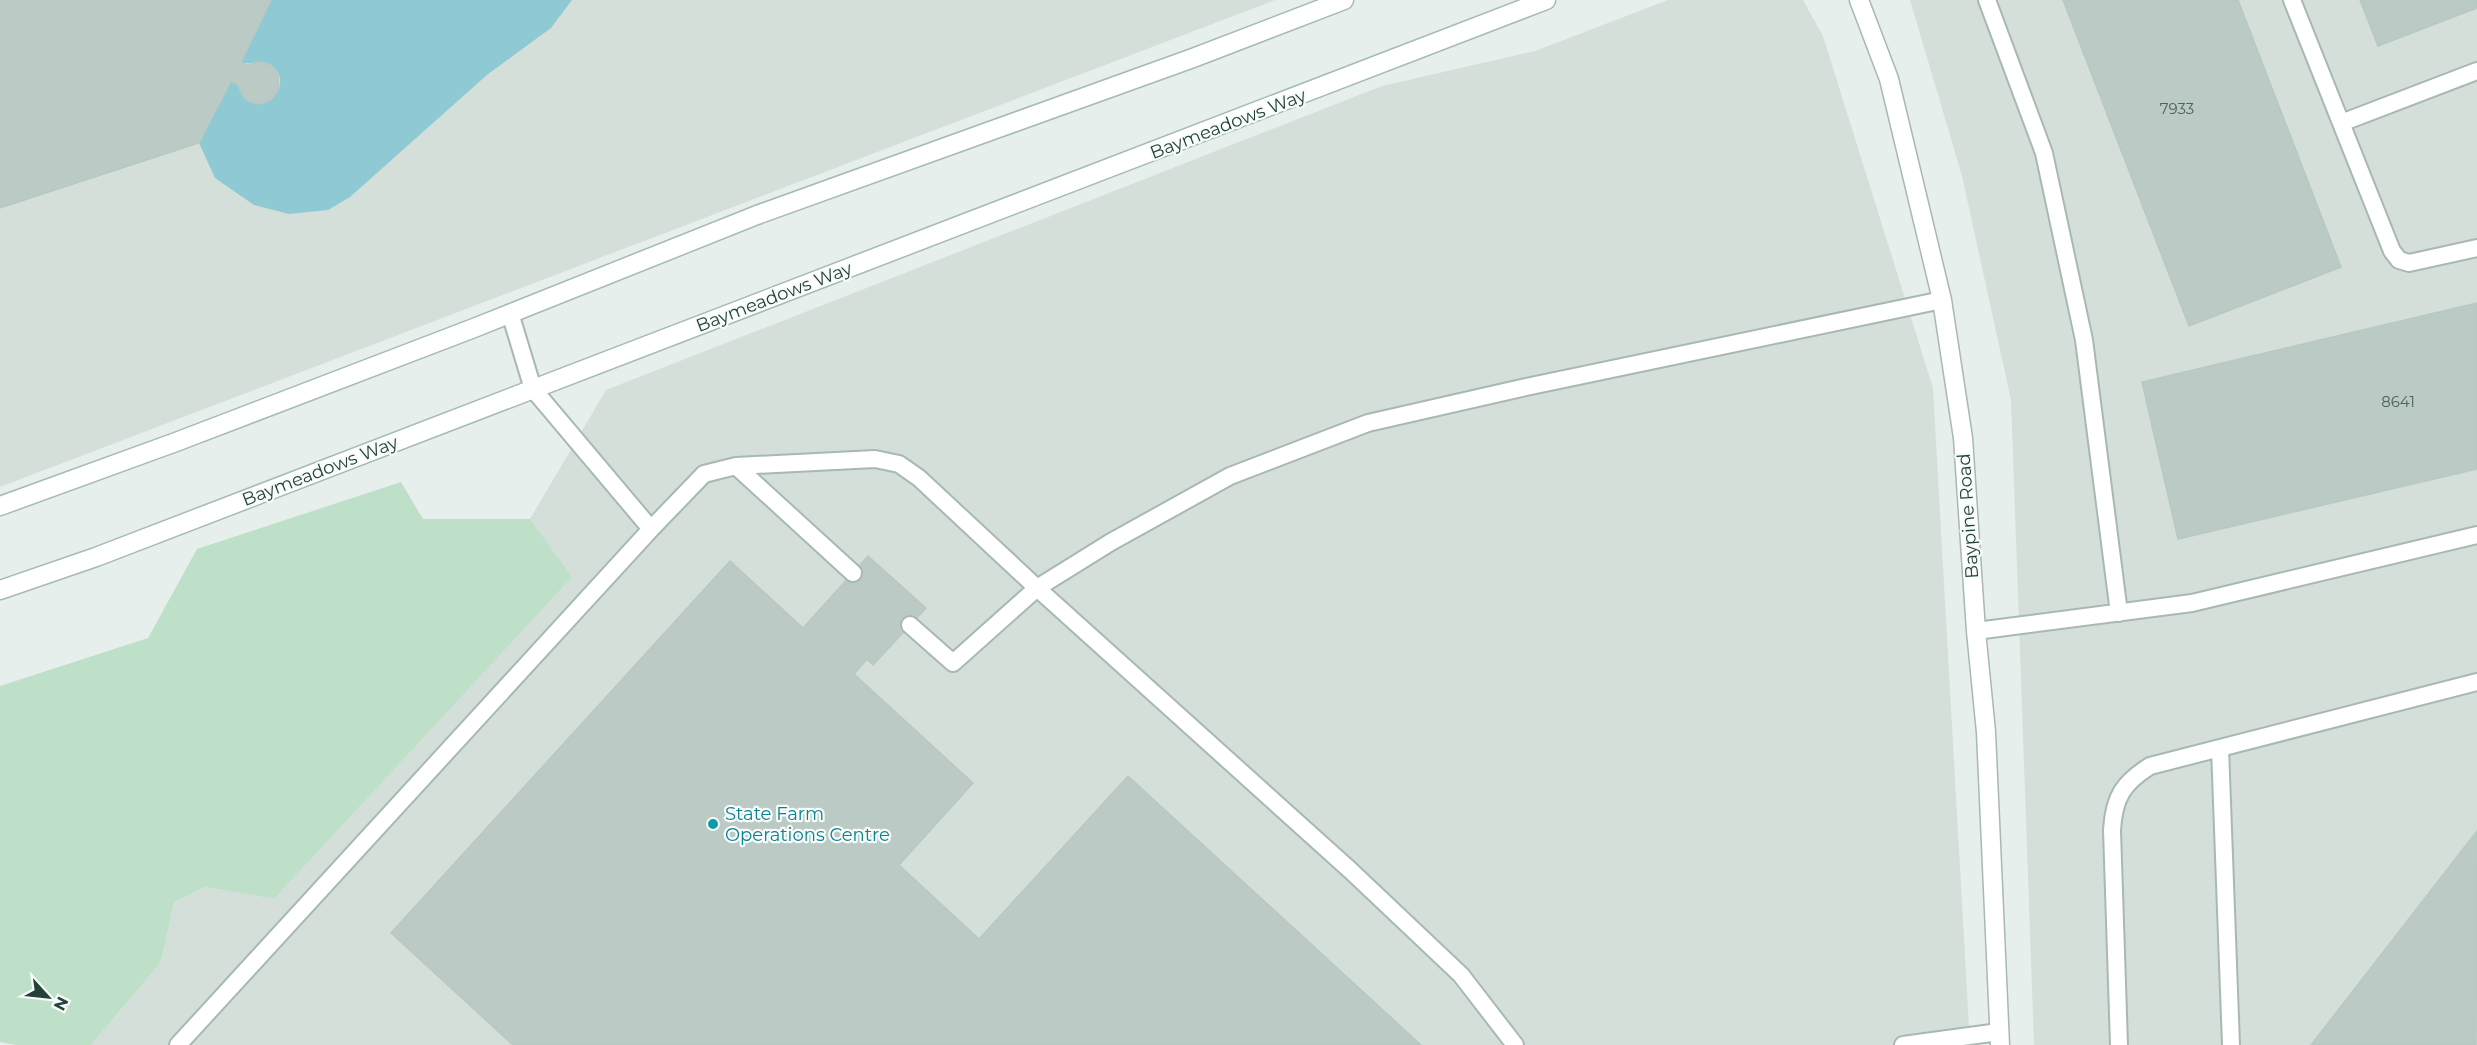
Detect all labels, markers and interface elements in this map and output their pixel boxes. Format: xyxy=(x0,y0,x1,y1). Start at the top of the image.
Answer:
street label: Baymeadows Way xyxy=(1147,84,1309,164)
house number: 7933 xyxy=(2160,99,2194,118)
street label: Baymeadows Way xyxy=(693,257,855,337)
house number: 8641 xyxy=(2381,392,2415,411)
street label: Baymeadows Way xyxy=(239,431,401,511)
street label: Baypine Road xyxy=(1953,453,1983,579)
place label: State Farm Operations Centre xyxy=(725,803,890,846)
marker: State Farm Operations Centre xyxy=(706,817,720,831)
north arrow xyxy=(18,967,78,1027)
text: N xyxy=(50,994,72,1014)

